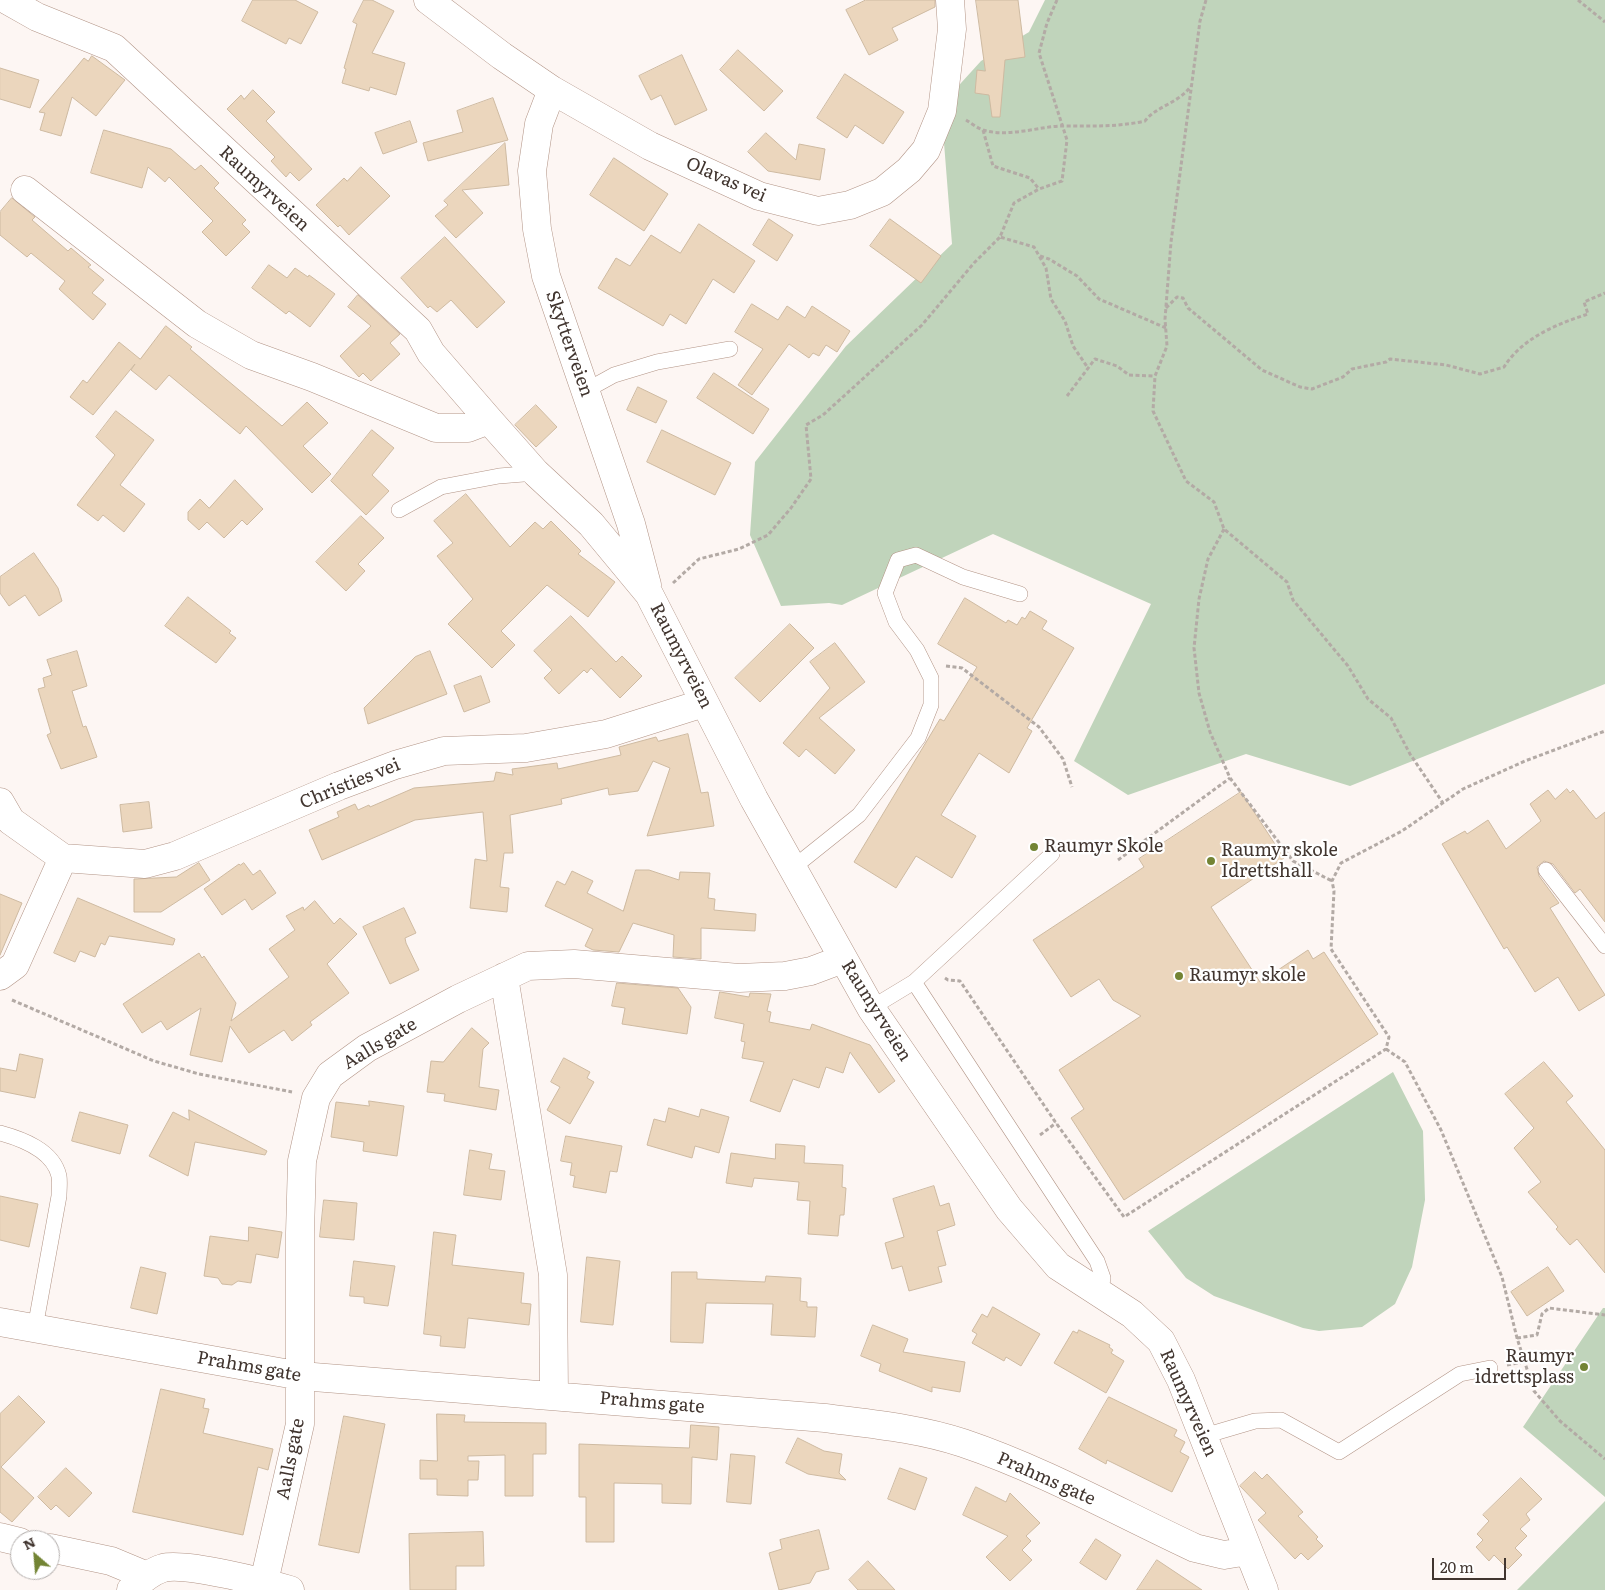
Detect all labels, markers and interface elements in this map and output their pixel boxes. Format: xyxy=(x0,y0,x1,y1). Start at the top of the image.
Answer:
street label: Raumyrveien xyxy=(214,142,314,236)
street label: Olavas vei xyxy=(682,153,770,207)
street label: Skytterveien xyxy=(541,288,597,400)
street label: Raumyrveien xyxy=(645,600,717,712)
street label: Christies vei xyxy=(297,754,403,814)
place label: Raumyr Skole xyxy=(1044,836,1163,858)
place label: Raumyr skole Idrettshall xyxy=(1221,840,1338,882)
marker: Raumyr Skole xyxy=(1028,841,1040,853)
marker: Raumyr skole Idrettshall xyxy=(1205,855,1217,867)
street label: Raumyrveien xyxy=(836,956,916,1066)
place label: Raumyr skole xyxy=(1189,965,1306,987)
marker: Raumyr skole xyxy=(1173,970,1185,982)
street label: Aalls gate xyxy=(339,1014,421,1074)
street label: Raumyrveien xyxy=(1155,1346,1221,1460)
place label: Raumyr idrettsplass xyxy=(1475,1346,1574,1388)
street label: Prahms gate xyxy=(195,1347,303,1387)
marker: Raumyr idrettsplass xyxy=(1578,1361,1590,1373)
street label: Prahms gate xyxy=(599,1388,705,1418)
street label: Aalls gate xyxy=(273,1417,309,1501)
street label: Prahms gate xyxy=(993,1448,1099,1510)
north arrow xyxy=(10,1530,60,1580)
text: N xyxy=(19,1531,38,1554)
scale bar xyxy=(1435,1548,1509,1580)
text: 20 m xyxy=(1440,1555,1474,1578)

